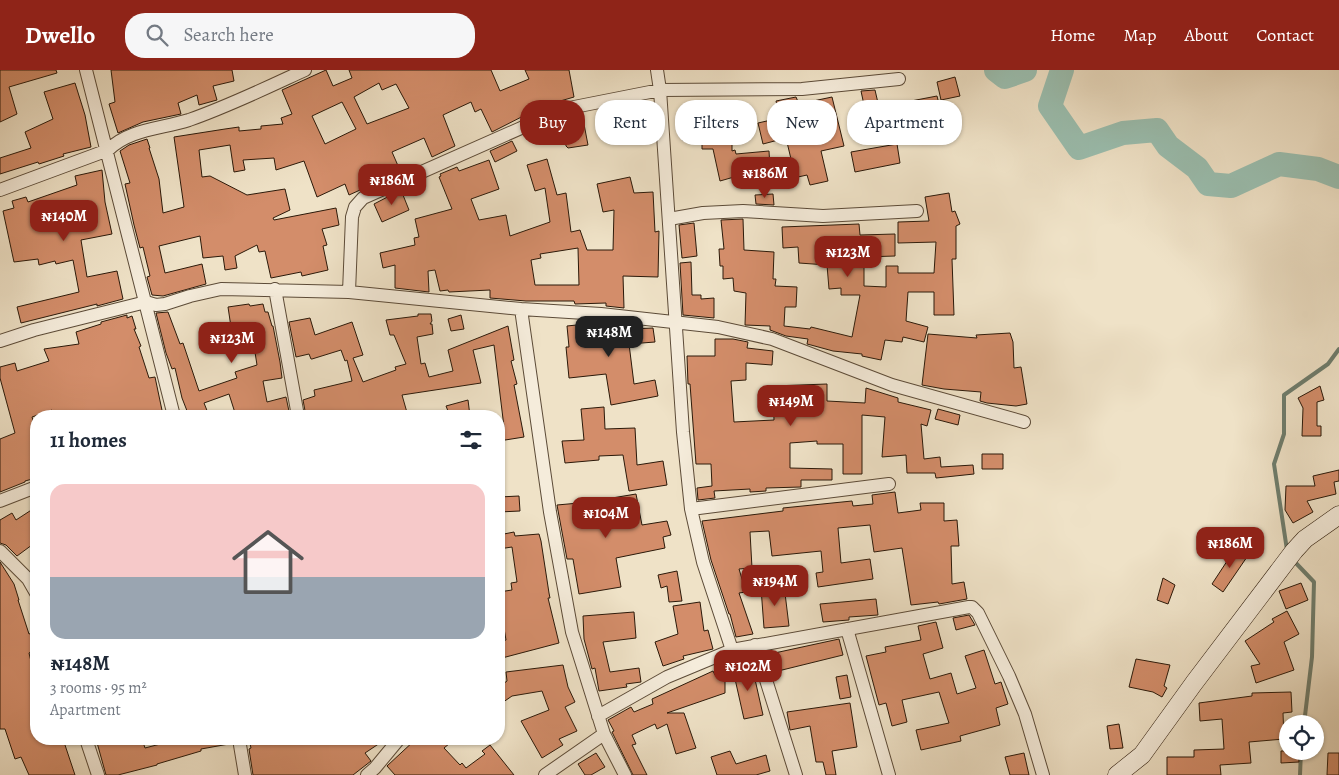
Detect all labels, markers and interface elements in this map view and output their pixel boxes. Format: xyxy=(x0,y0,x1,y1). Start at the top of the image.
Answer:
search box xyxy=(125,13,475,58)
text: Dwello xyxy=(25,19,95,51)
icon: search xyxy=(143,21,171,49)
text: Search here xyxy=(183,22,274,48)
text: Home xyxy=(1050,23,1095,47)
text: Map xyxy=(1123,23,1156,47)
text: About xyxy=(1184,23,1228,47)
text: Contact xyxy=(1256,23,1314,47)
chip: Buy xyxy=(520,100,585,145)
chip: Rent xyxy=(595,100,665,145)
chip: Filters xyxy=(675,100,757,145)
chip: New xyxy=(767,100,837,145)
chip: Apartment xyxy=(847,100,962,145)
pin: ₦186M xyxy=(730,156,800,199)
text: ₦186M xyxy=(742,162,788,184)
pin: ₦186M xyxy=(357,164,427,206)
text: ₦186M xyxy=(369,169,415,191)
pin: ₦140M xyxy=(29,200,99,242)
text: ₦140M xyxy=(41,205,87,227)
pin: ₦123M xyxy=(813,236,883,278)
text: ₦123M xyxy=(825,241,871,263)
pin: ₦148M xyxy=(574,316,644,358)
text: ₦148M xyxy=(586,321,632,343)
pin: ₦123M xyxy=(197,322,267,364)
text: ₦123M xyxy=(209,327,255,349)
pin: ₦149M xyxy=(756,384,826,427)
text: ₦149M xyxy=(768,390,814,412)
text: 11 homes xyxy=(50,426,127,454)
icon: filters xyxy=(457,426,485,454)
pin: ₦104M xyxy=(571,496,641,539)
text: ₦104M xyxy=(583,502,629,524)
icon: home xyxy=(223,517,313,607)
pin: ₦186M xyxy=(1195,526,1265,569)
text: ₦186M xyxy=(1207,532,1253,554)
pin: ₦194M xyxy=(740,564,810,607)
text: ₦194M xyxy=(752,570,798,592)
text: ₦148M xyxy=(50,649,110,677)
pin: ₦102M xyxy=(713,650,783,692)
text: ₦102M xyxy=(725,655,771,677)
text: 3 rooms · 95 m² xyxy=(50,677,147,699)
text: Apartment xyxy=(50,699,121,721)
map controls xyxy=(1279,715,1324,760)
button: locate xyxy=(1279,715,1324,760)

